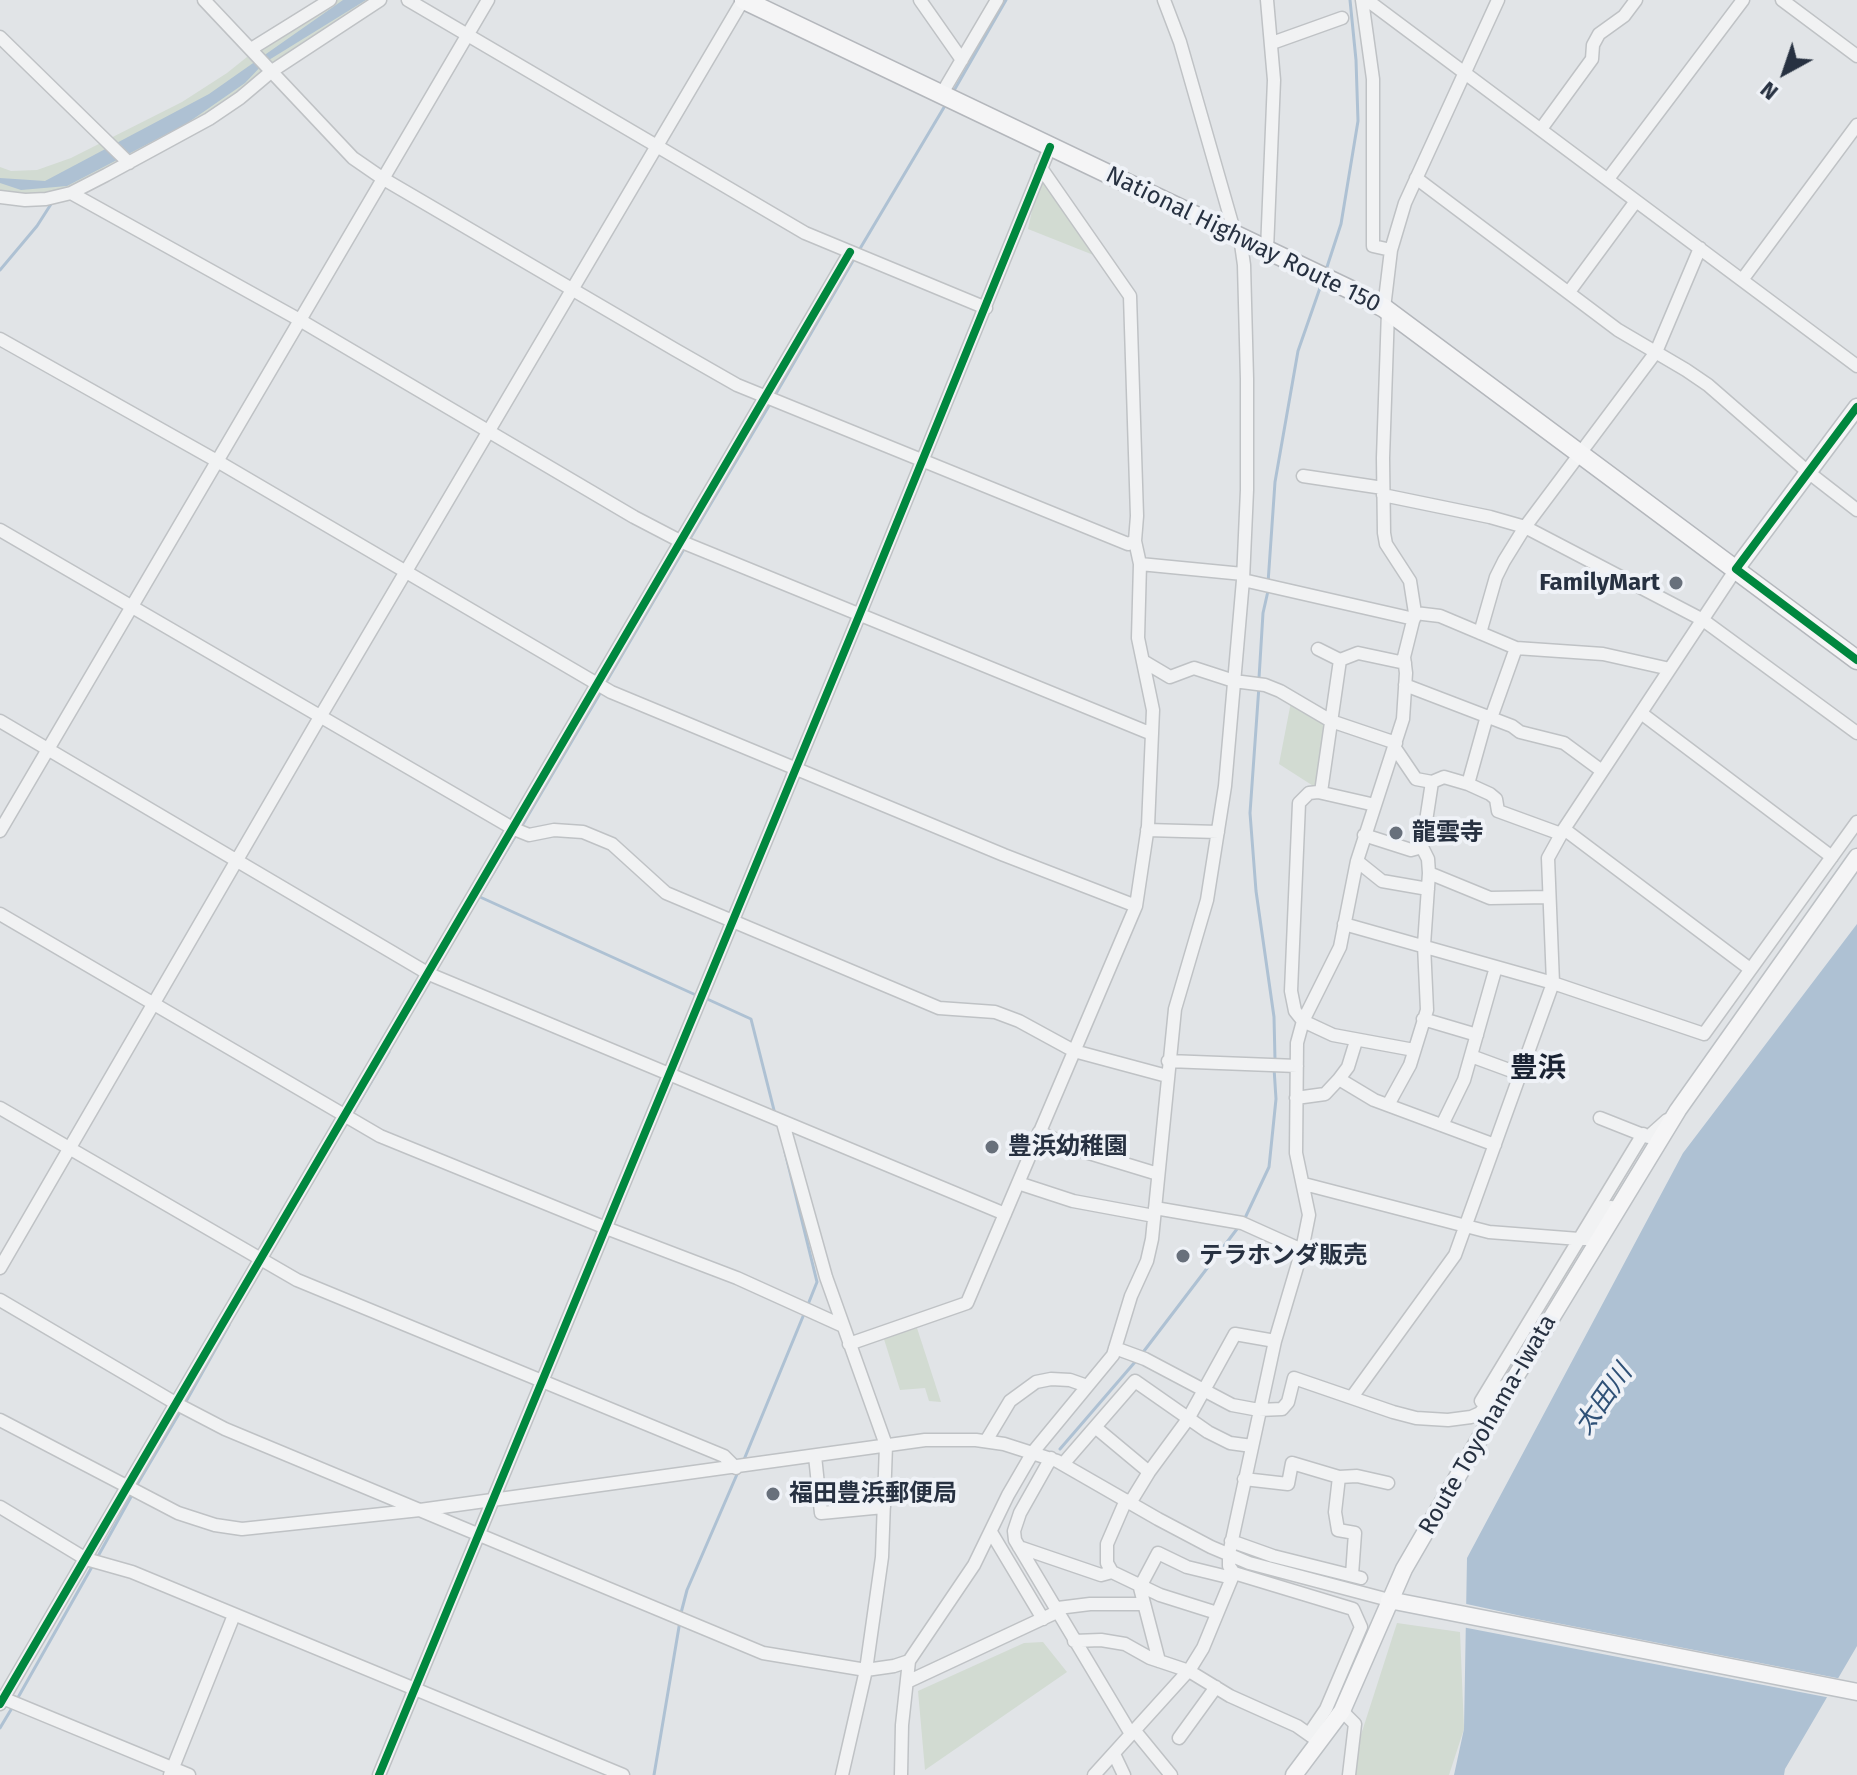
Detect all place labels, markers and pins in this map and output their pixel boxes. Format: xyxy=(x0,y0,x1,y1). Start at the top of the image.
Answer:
place label: FamilyMart xyxy=(1539,569,1660,597)
marker: FamilyMart xyxy=(1667,574,1685,592)
place label: 龍雲寺 xyxy=(1412,819,1484,847)
marker: 龍雲寺 xyxy=(1387,824,1405,842)
place label: 豊浜幼稚園 xyxy=(1008,1133,1128,1161)
marker: 豊浜幼稚園 xyxy=(983,1138,1001,1156)
place label: テラホンダ販売 xyxy=(1199,1242,1367,1270)
marker: テラホンダ販売 xyxy=(1174,1247,1192,1265)
place label: 福田豊浜郵便局 xyxy=(789,1480,957,1508)
marker: 福田豊浜郵便局 xyxy=(764,1485,782,1503)

